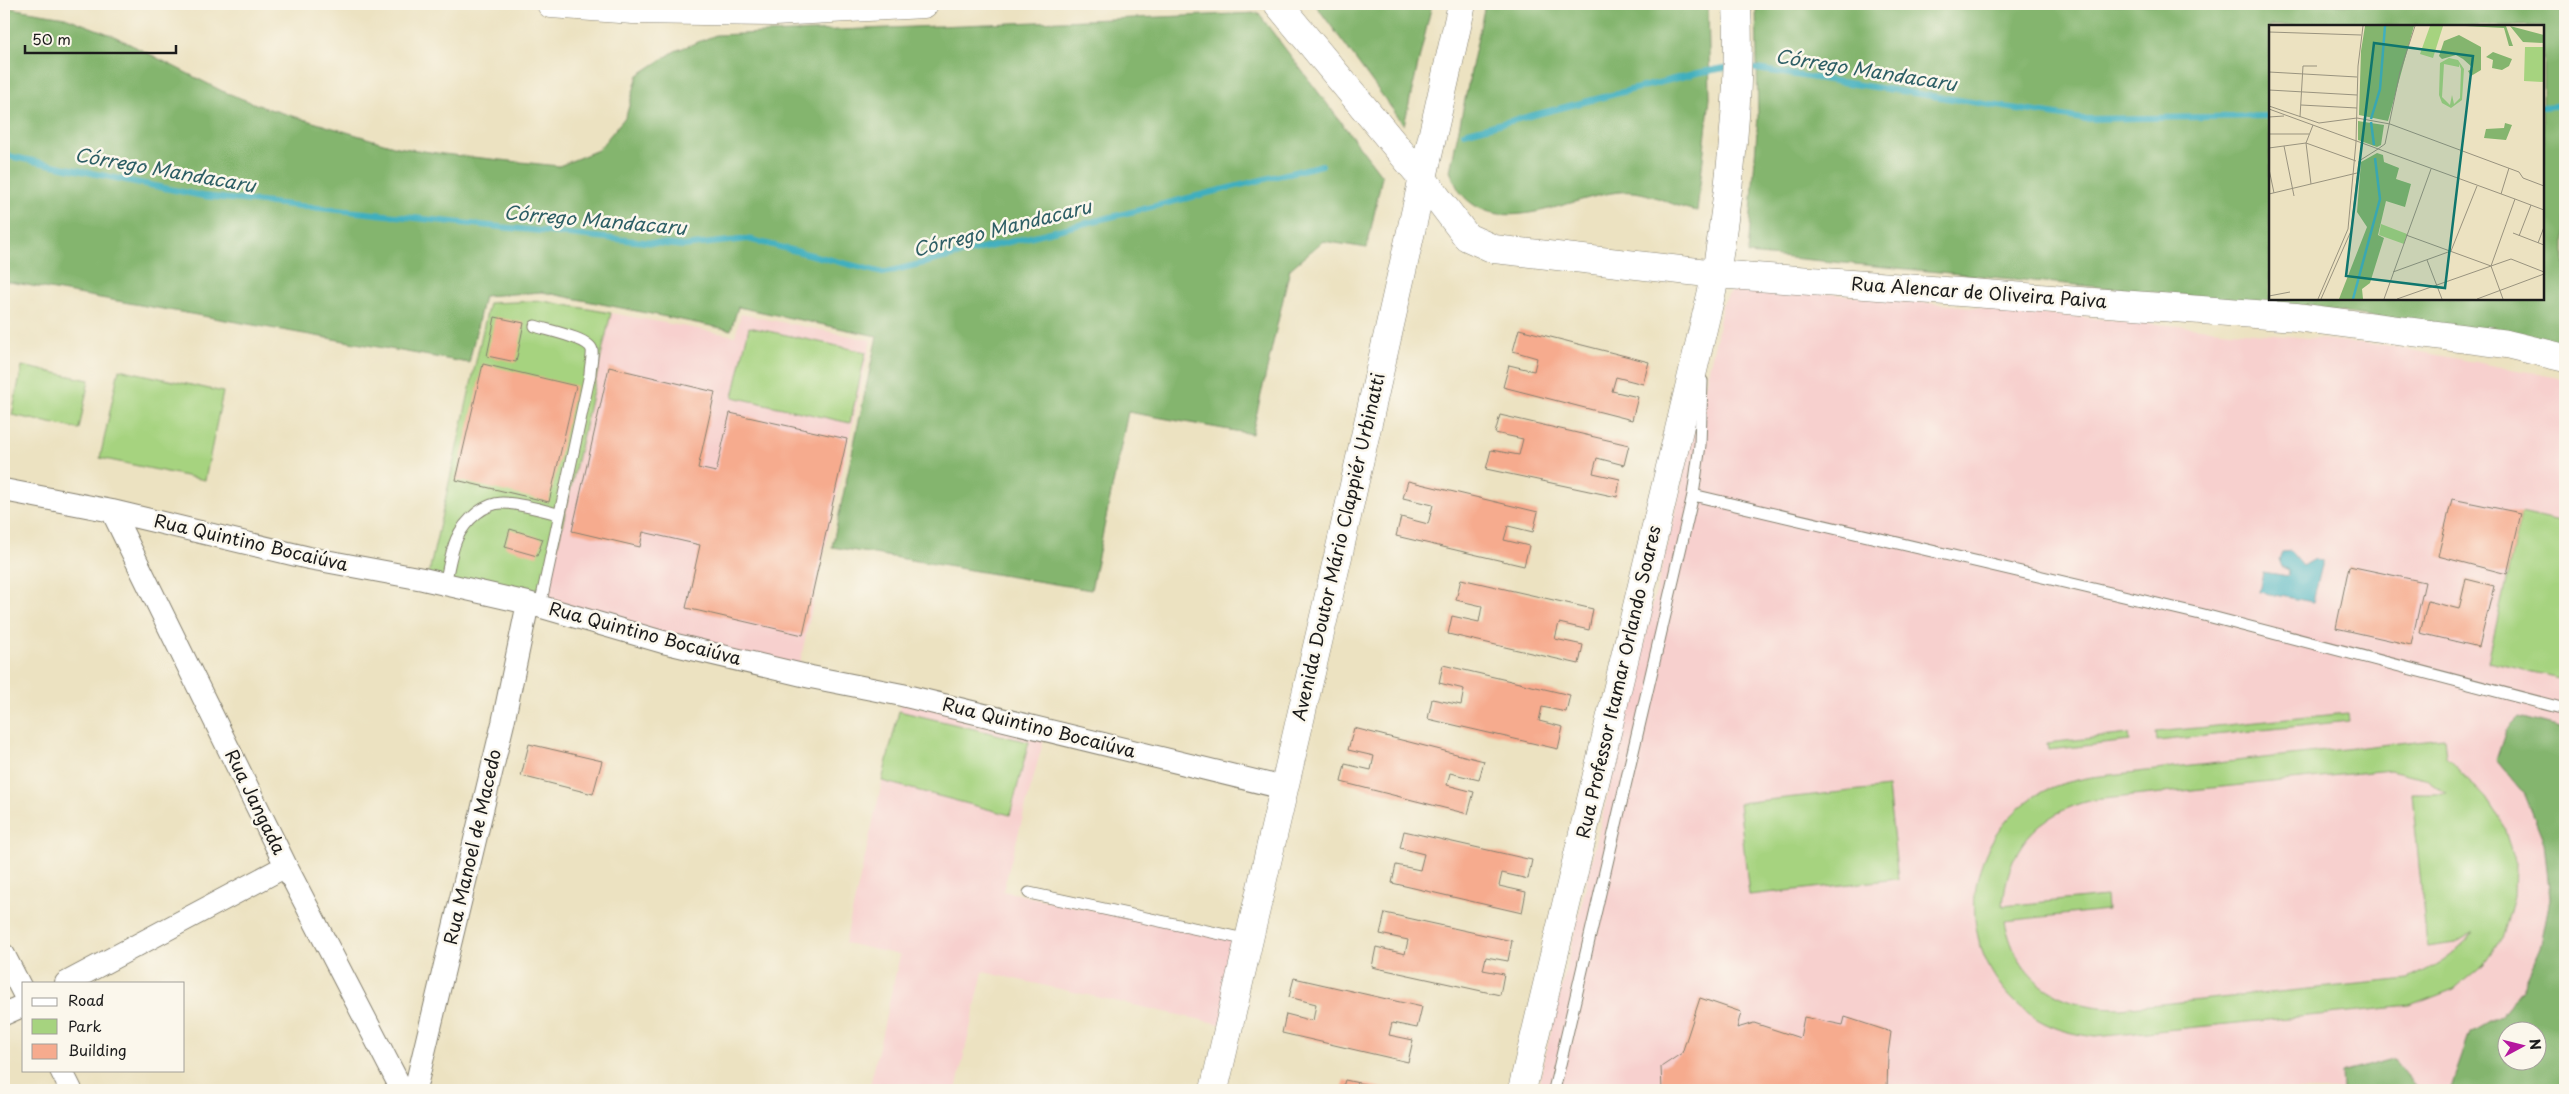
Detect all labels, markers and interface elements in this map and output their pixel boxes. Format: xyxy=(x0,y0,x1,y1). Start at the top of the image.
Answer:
scale bar xyxy=(25,22,176,54)
inset map xyxy=(2269,25,2544,300)
text: 50 m xyxy=(32,27,71,50)
water label: Córrego Mandacaru xyxy=(1774,41,1961,97)
water label: Córrego Mandacaru xyxy=(73,139,260,199)
water label: Córrego Mandacaru xyxy=(910,191,1096,263)
water label: Córrego Mandacaru xyxy=(503,197,689,241)
street label: Rua Alencar de Oliveira Paiva xyxy=(1850,269,2108,314)
street label: Avenida Doutor Mário Clappiér Urbinatti xyxy=(1284,370,1391,723)
street label: Rua Quintino Bocaiúva xyxy=(152,506,351,577)
street label: Rua Professor Itamar Orlando Soares xyxy=(1568,523,1667,841)
street label: Rua Quintino Bocaiúva xyxy=(546,594,745,671)
street label: Rua Quintino Bocaiúva xyxy=(940,689,1139,764)
street label: Rua Jangada xyxy=(219,744,294,859)
street label: Rua Manoel de Macedo xyxy=(436,746,507,947)
legend xyxy=(22,982,185,1072)
text: Road xyxy=(68,988,104,1011)
text: Park xyxy=(68,1014,102,1037)
north arrow xyxy=(2496,1022,2546,1072)
text: Building xyxy=(68,1038,127,1061)
text: N xyxy=(2524,1038,2546,1051)

